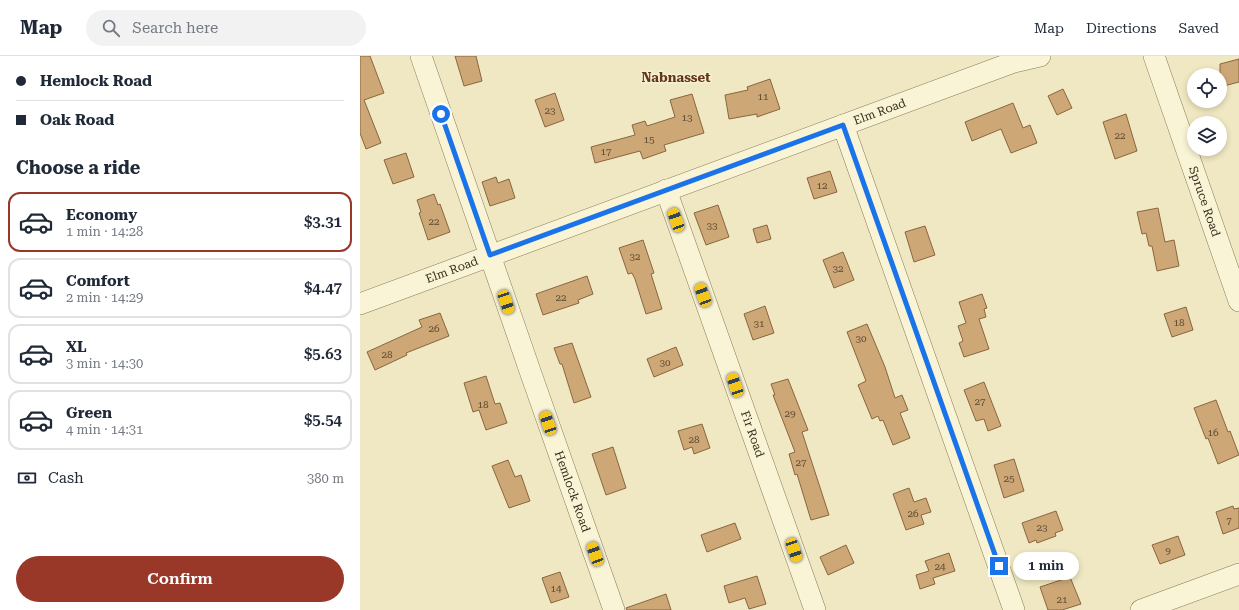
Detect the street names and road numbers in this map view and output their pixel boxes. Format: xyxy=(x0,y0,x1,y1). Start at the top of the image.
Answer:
street label: Elm Road xyxy=(851,96,908,128)
street label: Spruce Road xyxy=(1186,164,1223,239)
street label: Elm Road xyxy=(424,254,480,286)
street label: Fir Road xyxy=(738,409,767,460)
street label: Hemlock Road xyxy=(552,449,593,534)

